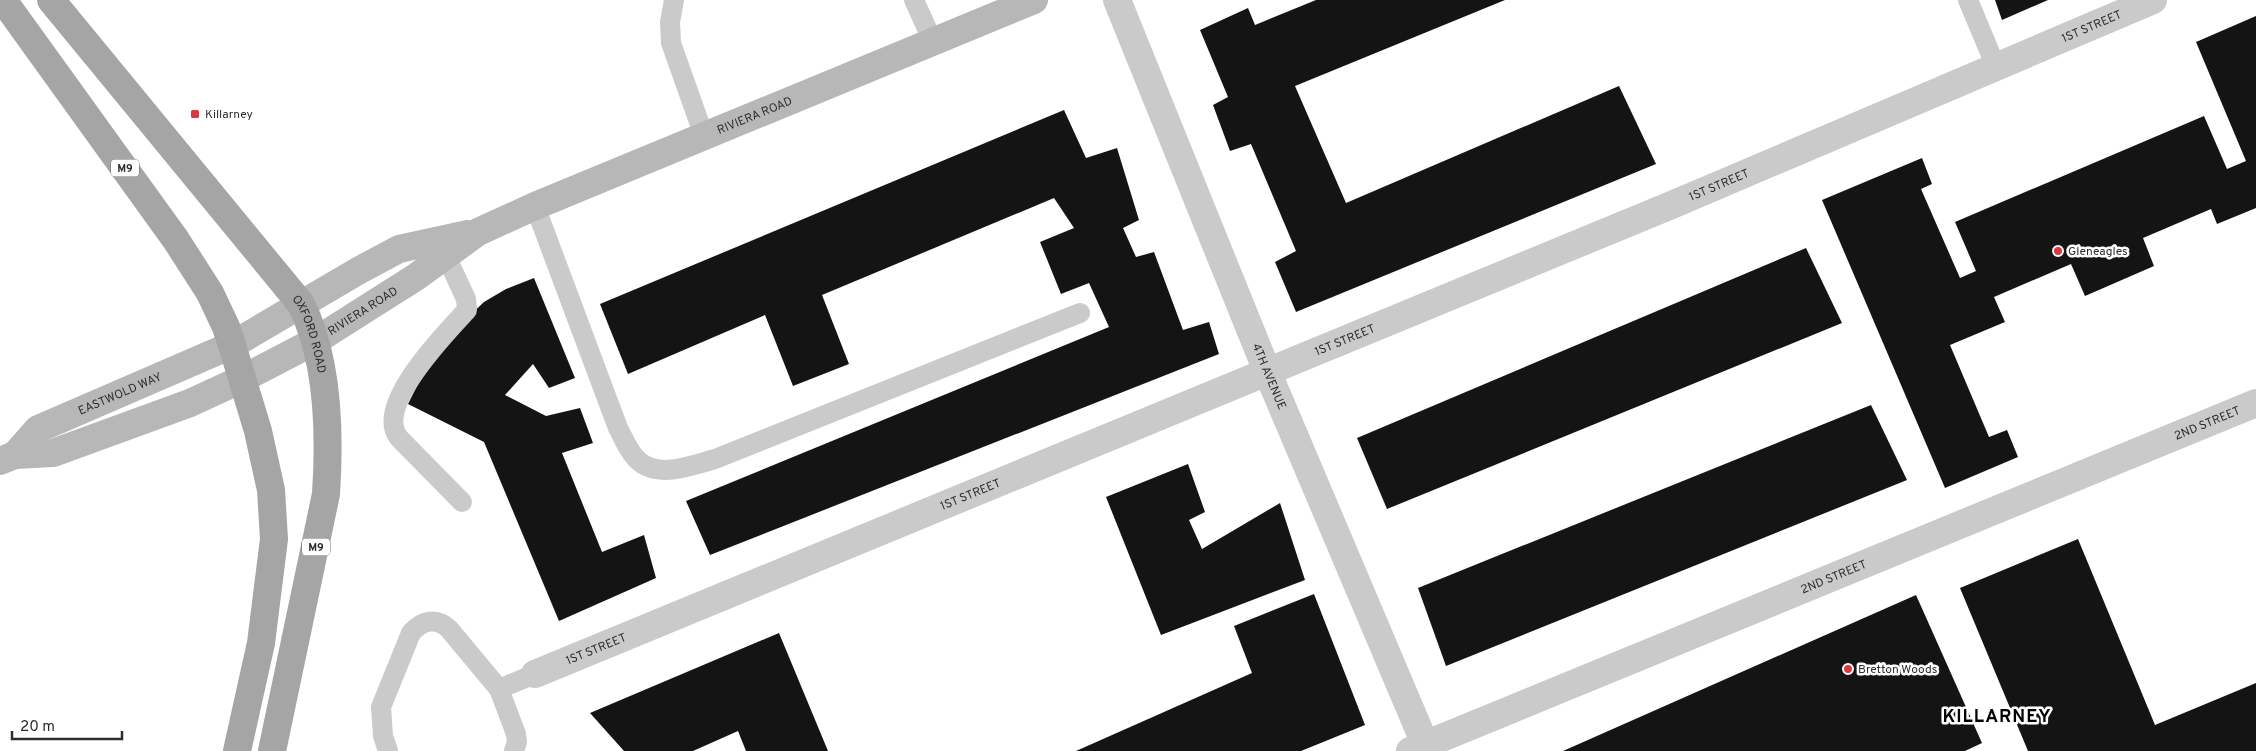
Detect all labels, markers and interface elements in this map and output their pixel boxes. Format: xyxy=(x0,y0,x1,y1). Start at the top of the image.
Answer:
street label: 1ST STREET xyxy=(2059,7,2125,47)
street label: RIVIERA ROAD xyxy=(715,94,795,139)
place label: Killarney xyxy=(205,107,253,123)
marker: Killarney xyxy=(189,108,201,120)
road number: M9 xyxy=(111,160,139,177)
street label: 1ST STREET xyxy=(1687,166,1752,206)
place label: Gleneagles xyxy=(2068,244,2128,260)
marker: Gleneagles xyxy=(2052,245,2064,257)
street label: RIVIERA ROAD xyxy=(325,283,401,340)
street label: OXFORD ROAD xyxy=(288,292,329,375)
street label: 1ST STREET xyxy=(1313,321,1378,360)
street label: 4TH AVENUE xyxy=(1248,341,1289,412)
street label: EASTWOLD WAY xyxy=(76,369,165,420)
street label: 2ND STREET xyxy=(2172,403,2243,445)
street label: 1ST STREET xyxy=(938,476,1003,515)
road number: M9 xyxy=(302,538,330,556)
street label: 2ND STREET xyxy=(1799,557,1869,598)
street label: 1ST STREET xyxy=(564,630,629,669)
place label: Bretton Woods xyxy=(1858,662,1937,678)
marker: Bretton Woods xyxy=(1842,663,1854,675)
district label: KILLARNEY xyxy=(1942,706,2052,729)
scale bar xyxy=(12,708,122,740)
text: 20 m xyxy=(20,718,55,737)

